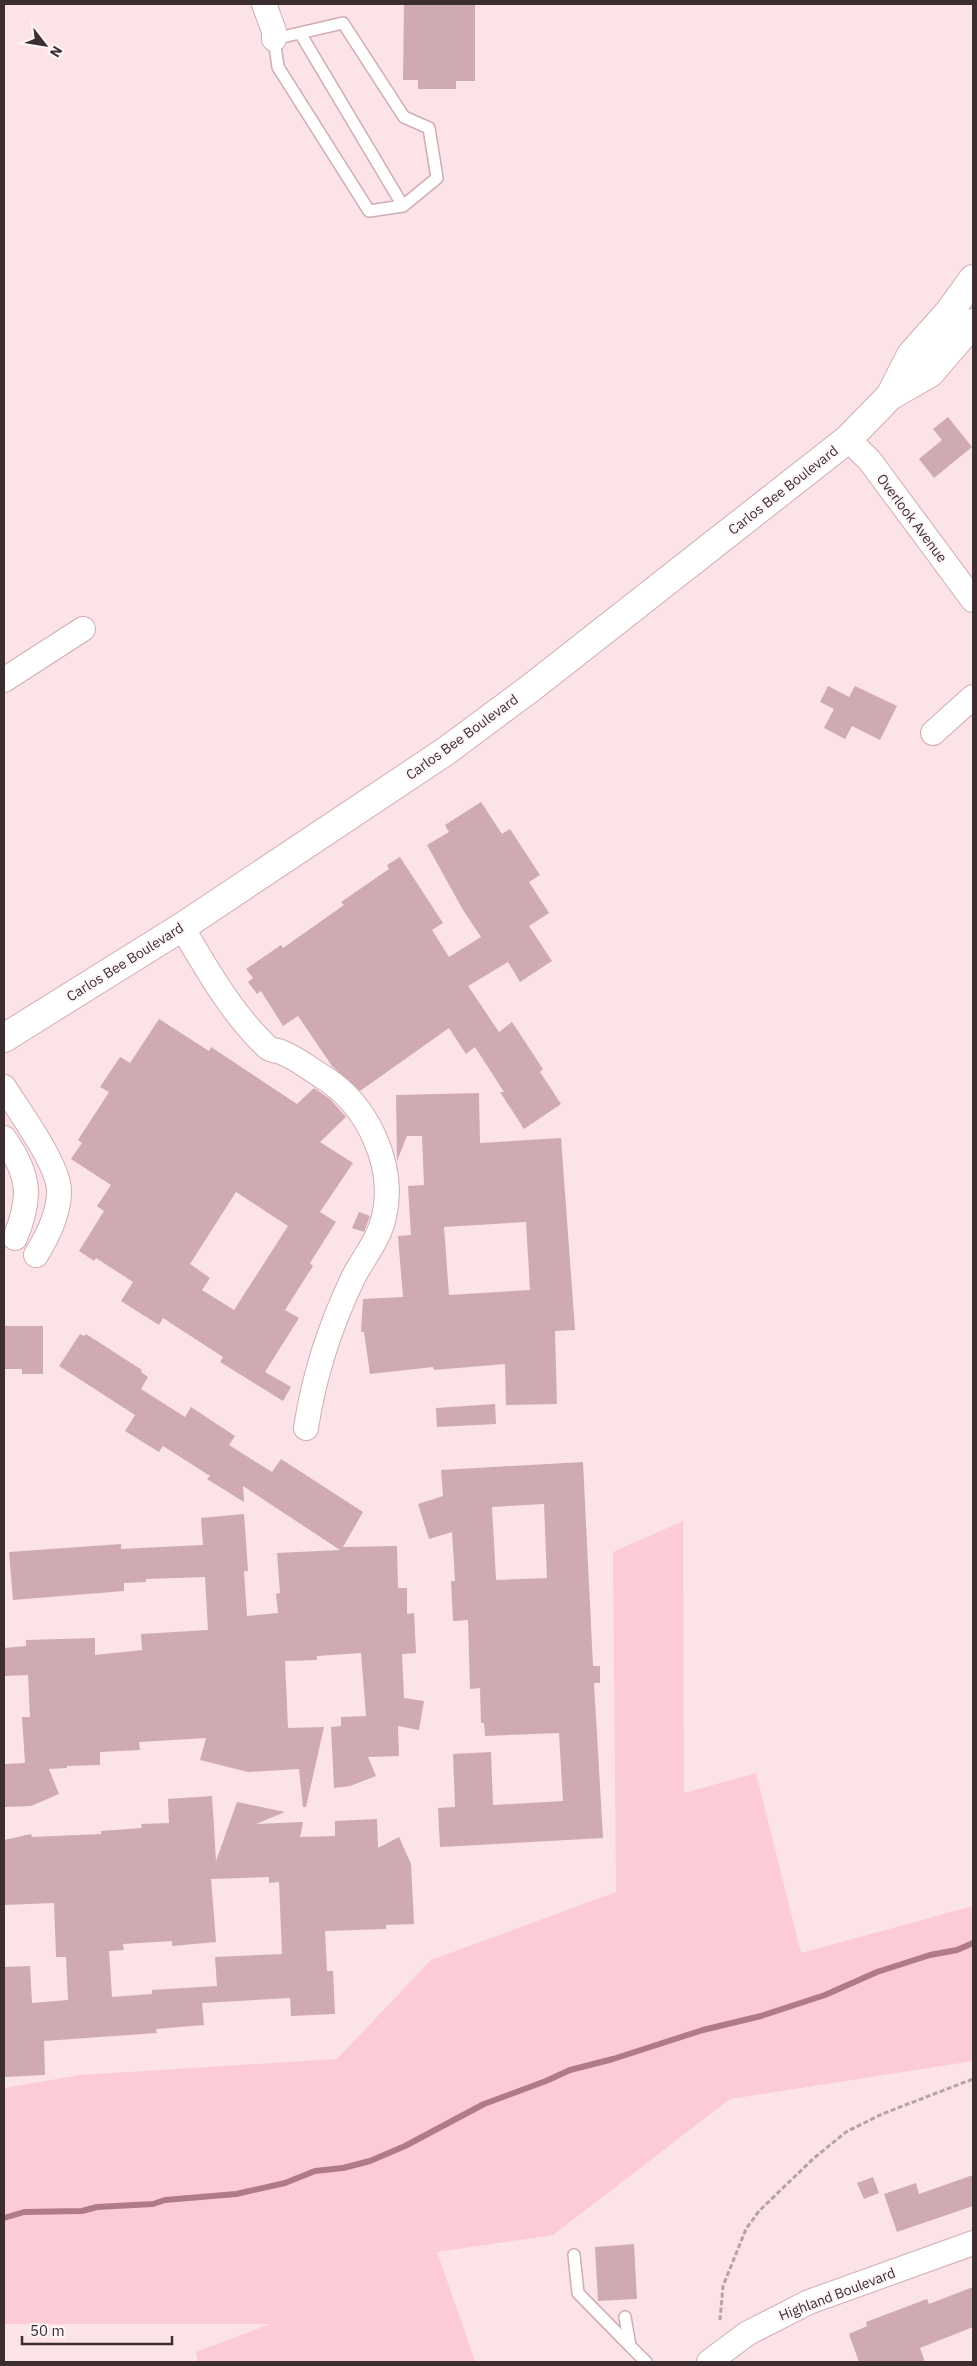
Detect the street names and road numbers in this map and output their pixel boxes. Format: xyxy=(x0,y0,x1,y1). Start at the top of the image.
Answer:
street label: Carlos Bee Boulevard xyxy=(724,441,842,539)
street label: Overlook Avenue xyxy=(873,470,951,566)
street label: Carlos Bee Boulevard xyxy=(402,690,522,784)
street label: Carlos Bee Boulevard xyxy=(63,919,187,1005)
street label: Highland Boulevard xyxy=(776,2264,898,2324)

